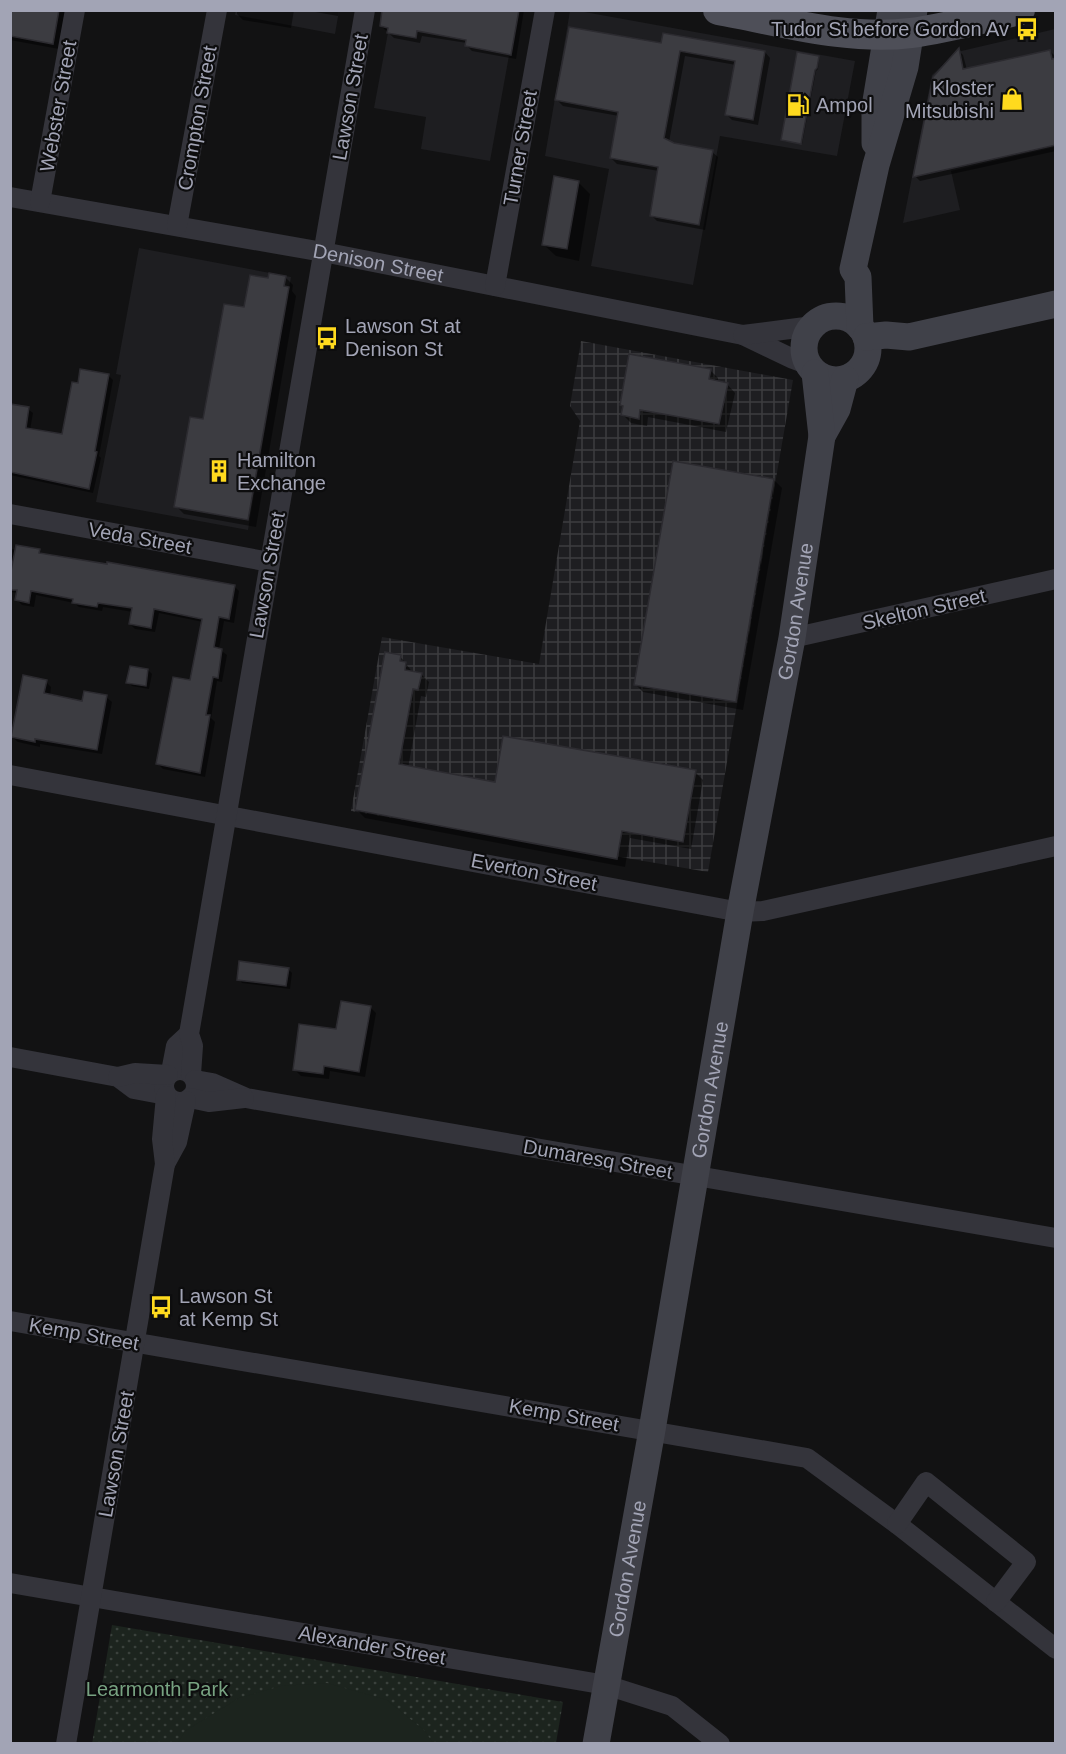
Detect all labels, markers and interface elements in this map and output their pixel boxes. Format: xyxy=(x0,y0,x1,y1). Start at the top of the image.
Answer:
bus stop icon: Tudor St before Gordon Av xyxy=(1014,16,1040,42)
place label: Tudor St before Gordon Av xyxy=(771,18,1009,40)
street label: Lawson Street xyxy=(328,32,372,162)
street label: Webster Street xyxy=(36,38,80,173)
street label: Crompton Street xyxy=(173,43,221,192)
place label: Kloster Mitsubishi xyxy=(905,77,994,122)
shop icon: Kloster Mitsubishi xyxy=(999,86,1025,112)
street label: Turner Street xyxy=(499,88,541,208)
fuel station icon: Ampol xyxy=(785,92,811,118)
place label: Ampol xyxy=(816,94,873,116)
street label: Denison Street xyxy=(311,239,446,287)
place label: Lawson St at Denison St xyxy=(345,315,461,360)
bus stop icon: Lawson St at Denison St xyxy=(314,325,340,351)
place label: Hamilton Exchange xyxy=(237,449,326,494)
building icon: Hamilton Exchange xyxy=(206,458,232,484)
street label: Lawson Street xyxy=(245,510,289,640)
street label: Veda Street xyxy=(87,518,194,558)
street label: Gordon Avenue xyxy=(773,541,817,682)
street label: Skelton Street xyxy=(860,584,988,634)
street label: Everton Street xyxy=(469,849,599,895)
street label: Gordon Avenue xyxy=(687,1020,732,1160)
street label: Dumaresq Street xyxy=(522,1135,675,1183)
place label: Lawson St at Kemp St xyxy=(179,1285,278,1330)
bus stop icon: Lawson St at Kemp St xyxy=(148,1294,174,1320)
street label: Kemp Street xyxy=(27,1314,141,1355)
street label: Lawson Street xyxy=(94,1389,138,1519)
street label: Kemp Street xyxy=(507,1395,621,1436)
street label: Gordon Avenue xyxy=(604,1499,650,1639)
street label: Alexander Street xyxy=(297,1621,448,1669)
park label: Learmonth Park xyxy=(86,1678,229,1700)

